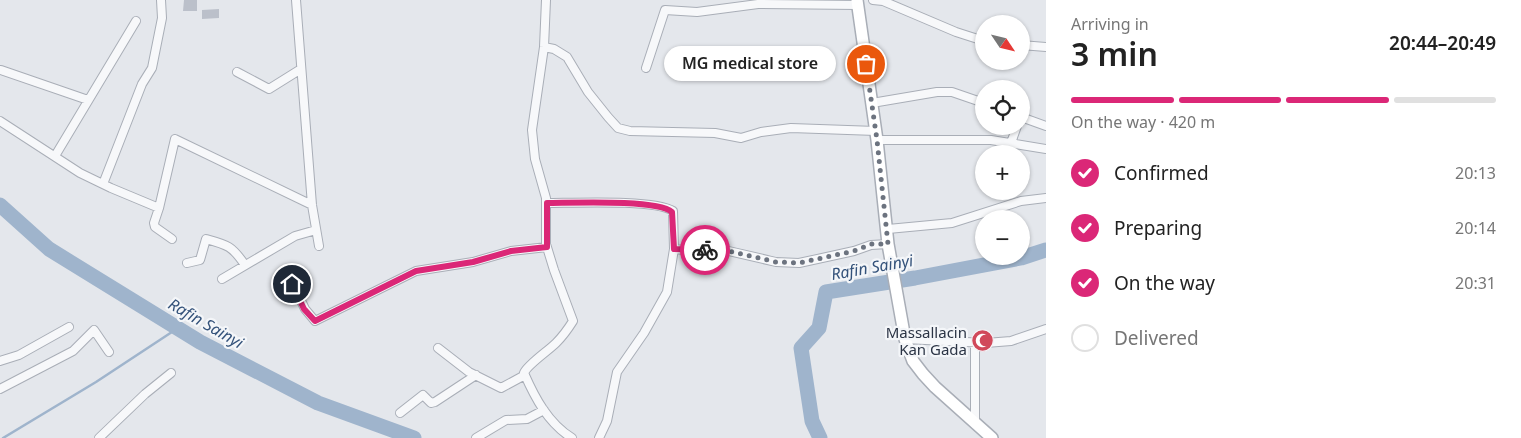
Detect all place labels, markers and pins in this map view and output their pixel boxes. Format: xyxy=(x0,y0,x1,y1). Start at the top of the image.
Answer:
pin xyxy=(845,43,887,85)
callout: MG medical store xyxy=(664,46,836,82)
pin xyxy=(271,263,313,305)
place label: Massallacin Kan Gada xyxy=(886,322,967,359)
mosque icon: Massallacin Kan Gada xyxy=(971,329,995,353)

